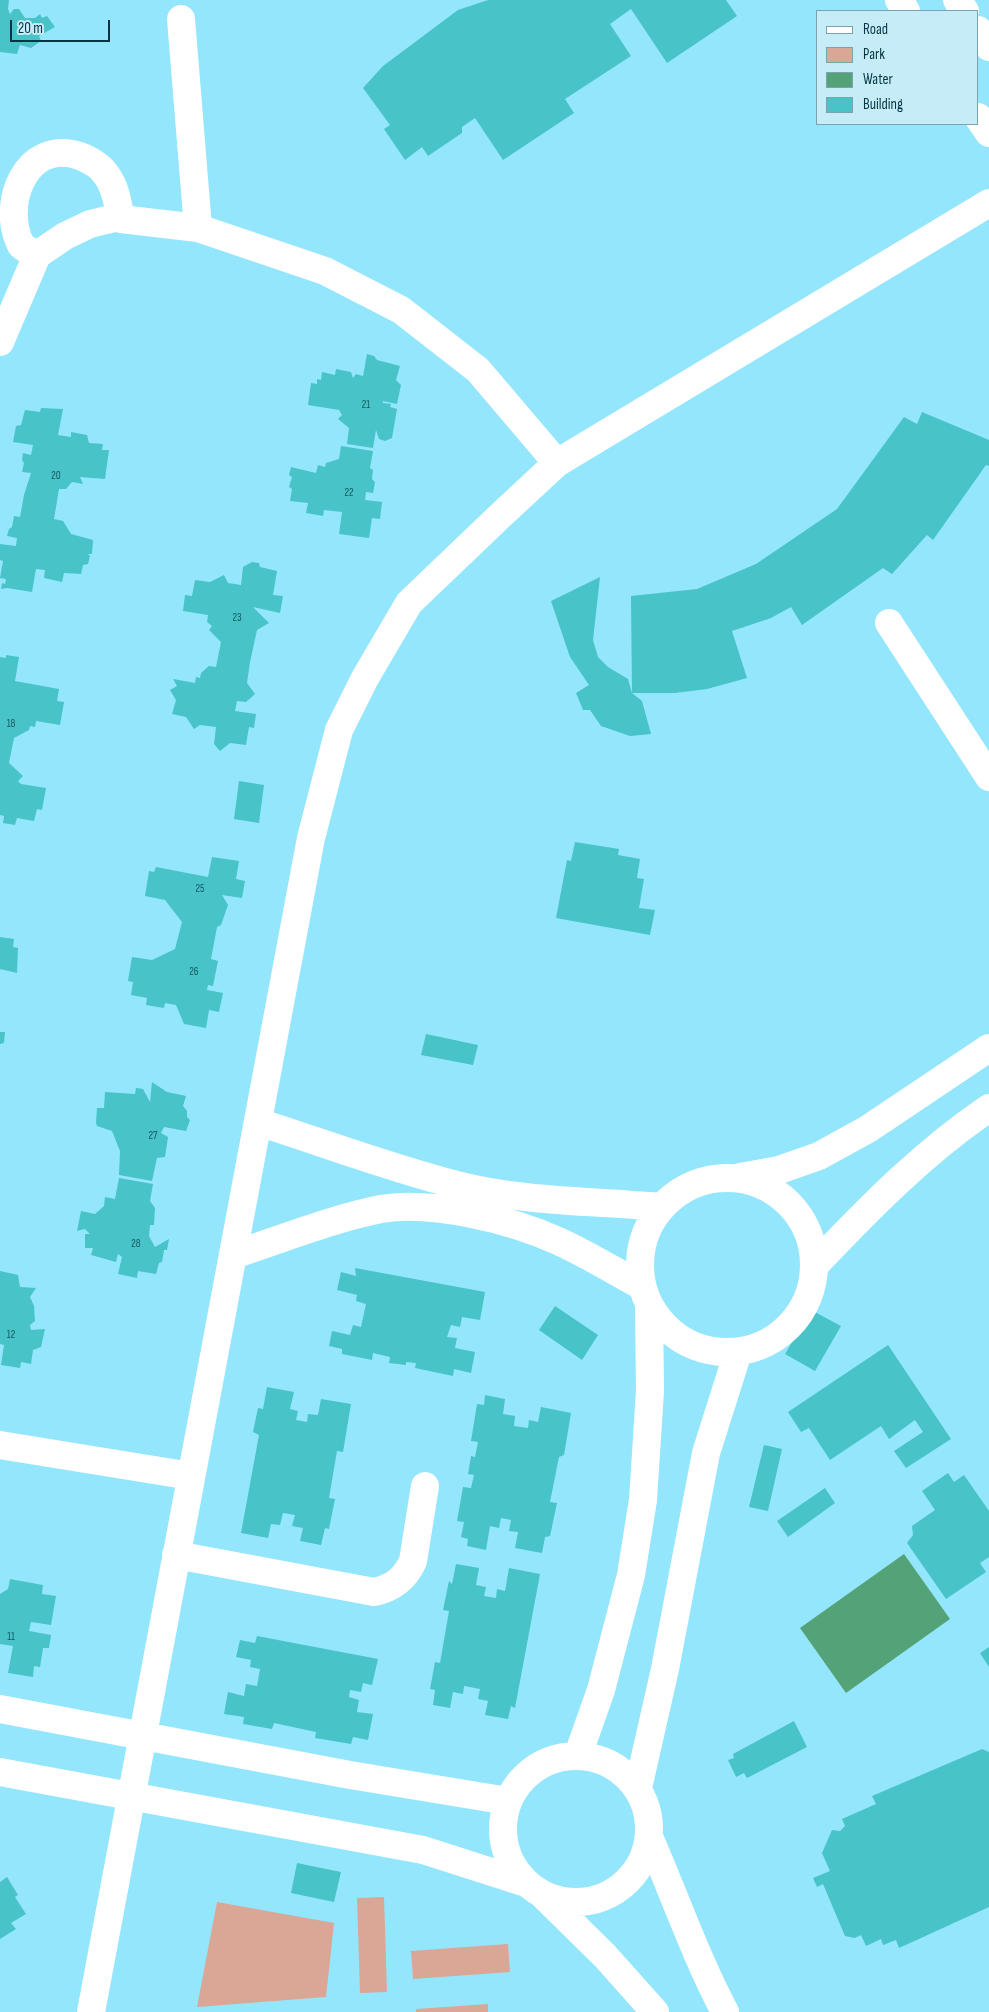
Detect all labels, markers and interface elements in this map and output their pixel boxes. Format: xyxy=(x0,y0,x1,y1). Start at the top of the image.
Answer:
scale bar xyxy=(12,10,112,42)
legend xyxy=(816,10,979,125)
text: 20 m xyxy=(18,19,43,38)
text: Road xyxy=(863,20,888,39)
text: Park xyxy=(863,45,885,64)
text: Water xyxy=(863,70,893,89)
text: Building xyxy=(863,95,903,114)
house number: 21 xyxy=(362,398,370,412)
house number: 20 xyxy=(51,469,61,483)
house number: 22 xyxy=(344,486,354,500)
house number: 23 xyxy=(232,611,242,625)
house number: 18 xyxy=(7,717,15,731)
house number: 25 xyxy=(196,882,204,896)
house number: 26 xyxy=(189,965,199,979)
house number: 27 xyxy=(149,1129,157,1143)
house number: 28 xyxy=(131,1237,141,1251)
house number: 12 xyxy=(7,1328,15,1342)
house number: 11 xyxy=(7,1630,15,1644)

